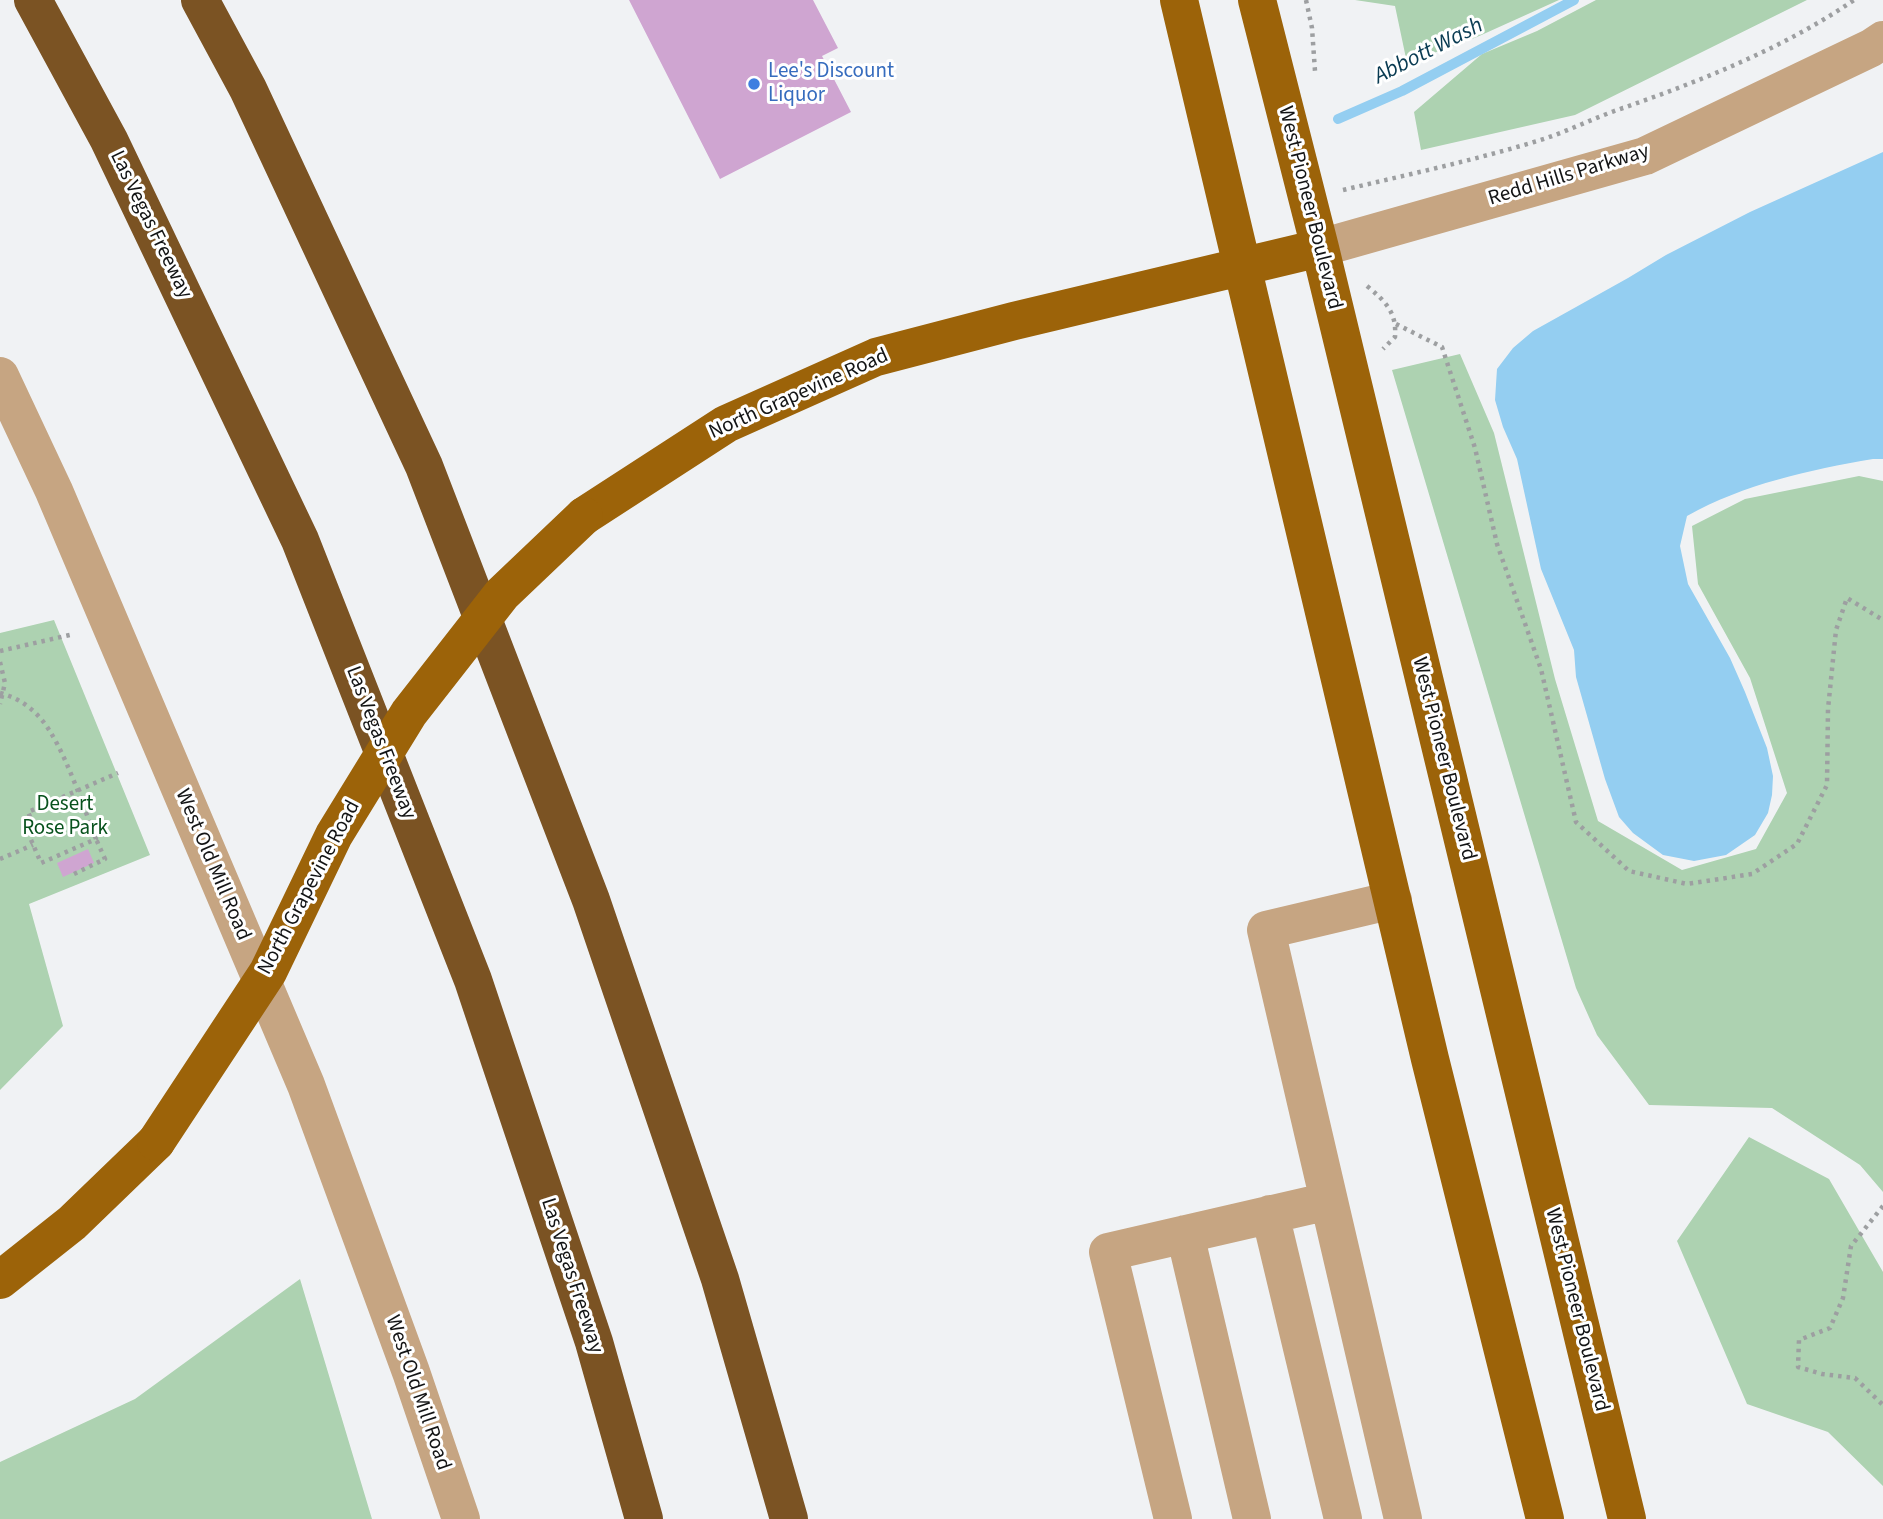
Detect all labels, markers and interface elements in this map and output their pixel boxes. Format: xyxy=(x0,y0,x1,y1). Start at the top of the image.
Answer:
water label: Abbott Wash xyxy=(1370,13,1488,91)
place label: Lee's Discount Liquor xyxy=(768,59,894,109)
marker: Lee's Discount Liquor xyxy=(746,76,762,92)
street label: West Pioneer Boulevard xyxy=(1272,104,1346,312)
street label: Redd Hills Parkway xyxy=(1486,140,1652,212)
street label: Las Vegas Freeway xyxy=(103,147,197,303)
street label: North Grapevine Road xyxy=(705,344,893,446)
street label: West Pioneer Boulevard xyxy=(1406,655,1480,863)
street label: Las Vegas Freeway xyxy=(339,663,421,823)
street label: West Old Mill Road xyxy=(169,785,255,945)
park label: Desert Rose Park xyxy=(22,792,108,842)
street label: North Grapevine Road xyxy=(253,797,367,979)
street label: Las Vegas Freeway xyxy=(534,1195,608,1357)
street label: West Pioneer Boulevard xyxy=(1539,1206,1613,1414)
street label: West Old Mill Road xyxy=(379,1312,455,1474)

